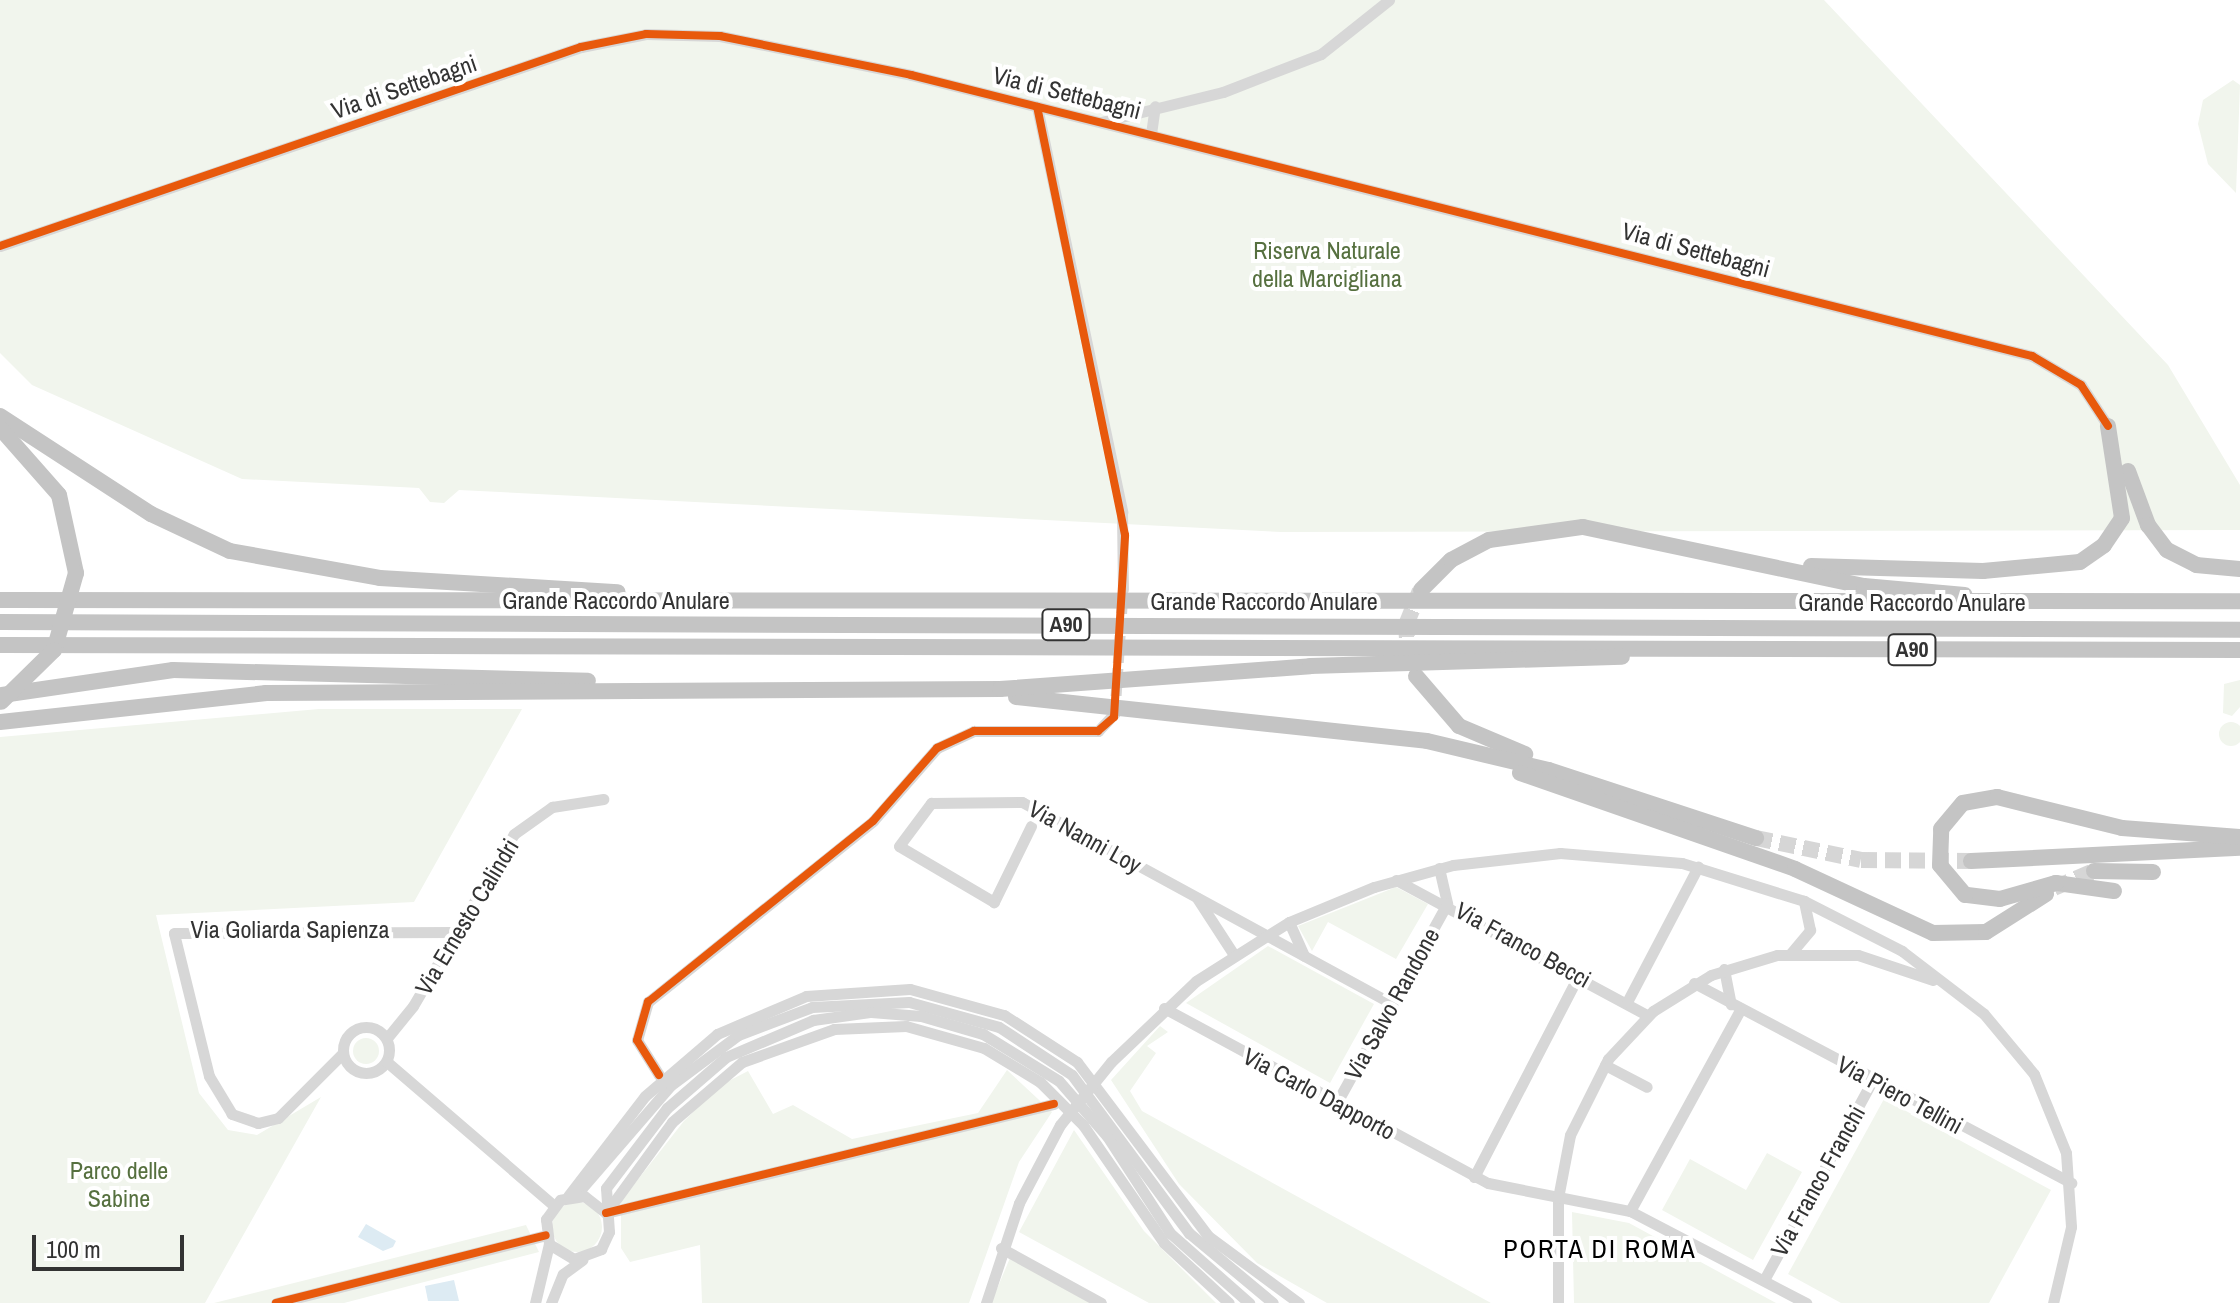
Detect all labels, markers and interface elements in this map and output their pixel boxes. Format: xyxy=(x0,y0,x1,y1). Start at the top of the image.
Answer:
street label: Via di Settebagni xyxy=(328,49,480,125)
street label: Via di Settebagni xyxy=(990,61,1144,125)
street label: Via di Settebagni xyxy=(1619,216,1773,284)
park label: Riserva Naturale della Marcigliana xyxy=(1252,237,1402,293)
street label: Grande Raccordo Anulare xyxy=(502,587,730,615)
street label: Grande Raccordo Anulare xyxy=(1150,588,1378,616)
street label: Grande Raccordo Anulare xyxy=(1798,589,2026,617)
road number: A90 xyxy=(1040,607,1092,643)
road number: A90 xyxy=(1886,632,1938,668)
street label: Via Nanni Loy xyxy=(1024,794,1146,880)
street label: Via Ernesto Calindri xyxy=(409,834,525,1000)
street label: Via Franco Becci xyxy=(1450,896,1596,994)
street label: Via Goliarda Sapienza xyxy=(191,916,389,944)
street label: Via Salvo Randone xyxy=(1338,923,1446,1085)
street label: Via Carlo Dapporto xyxy=(1238,1042,1400,1146)
street label: Via Piero Tellini xyxy=(1832,1050,1968,1140)
street label: Via Franco Franchi xyxy=(1765,1100,1871,1262)
park label: Parco delle Sabine xyxy=(70,1157,168,1213)
scale bar xyxy=(36,1219,188,1269)
text: 100 m xyxy=(46,1233,101,1265)
district label: PORTA DI ROMA xyxy=(1503,1233,1697,1265)

